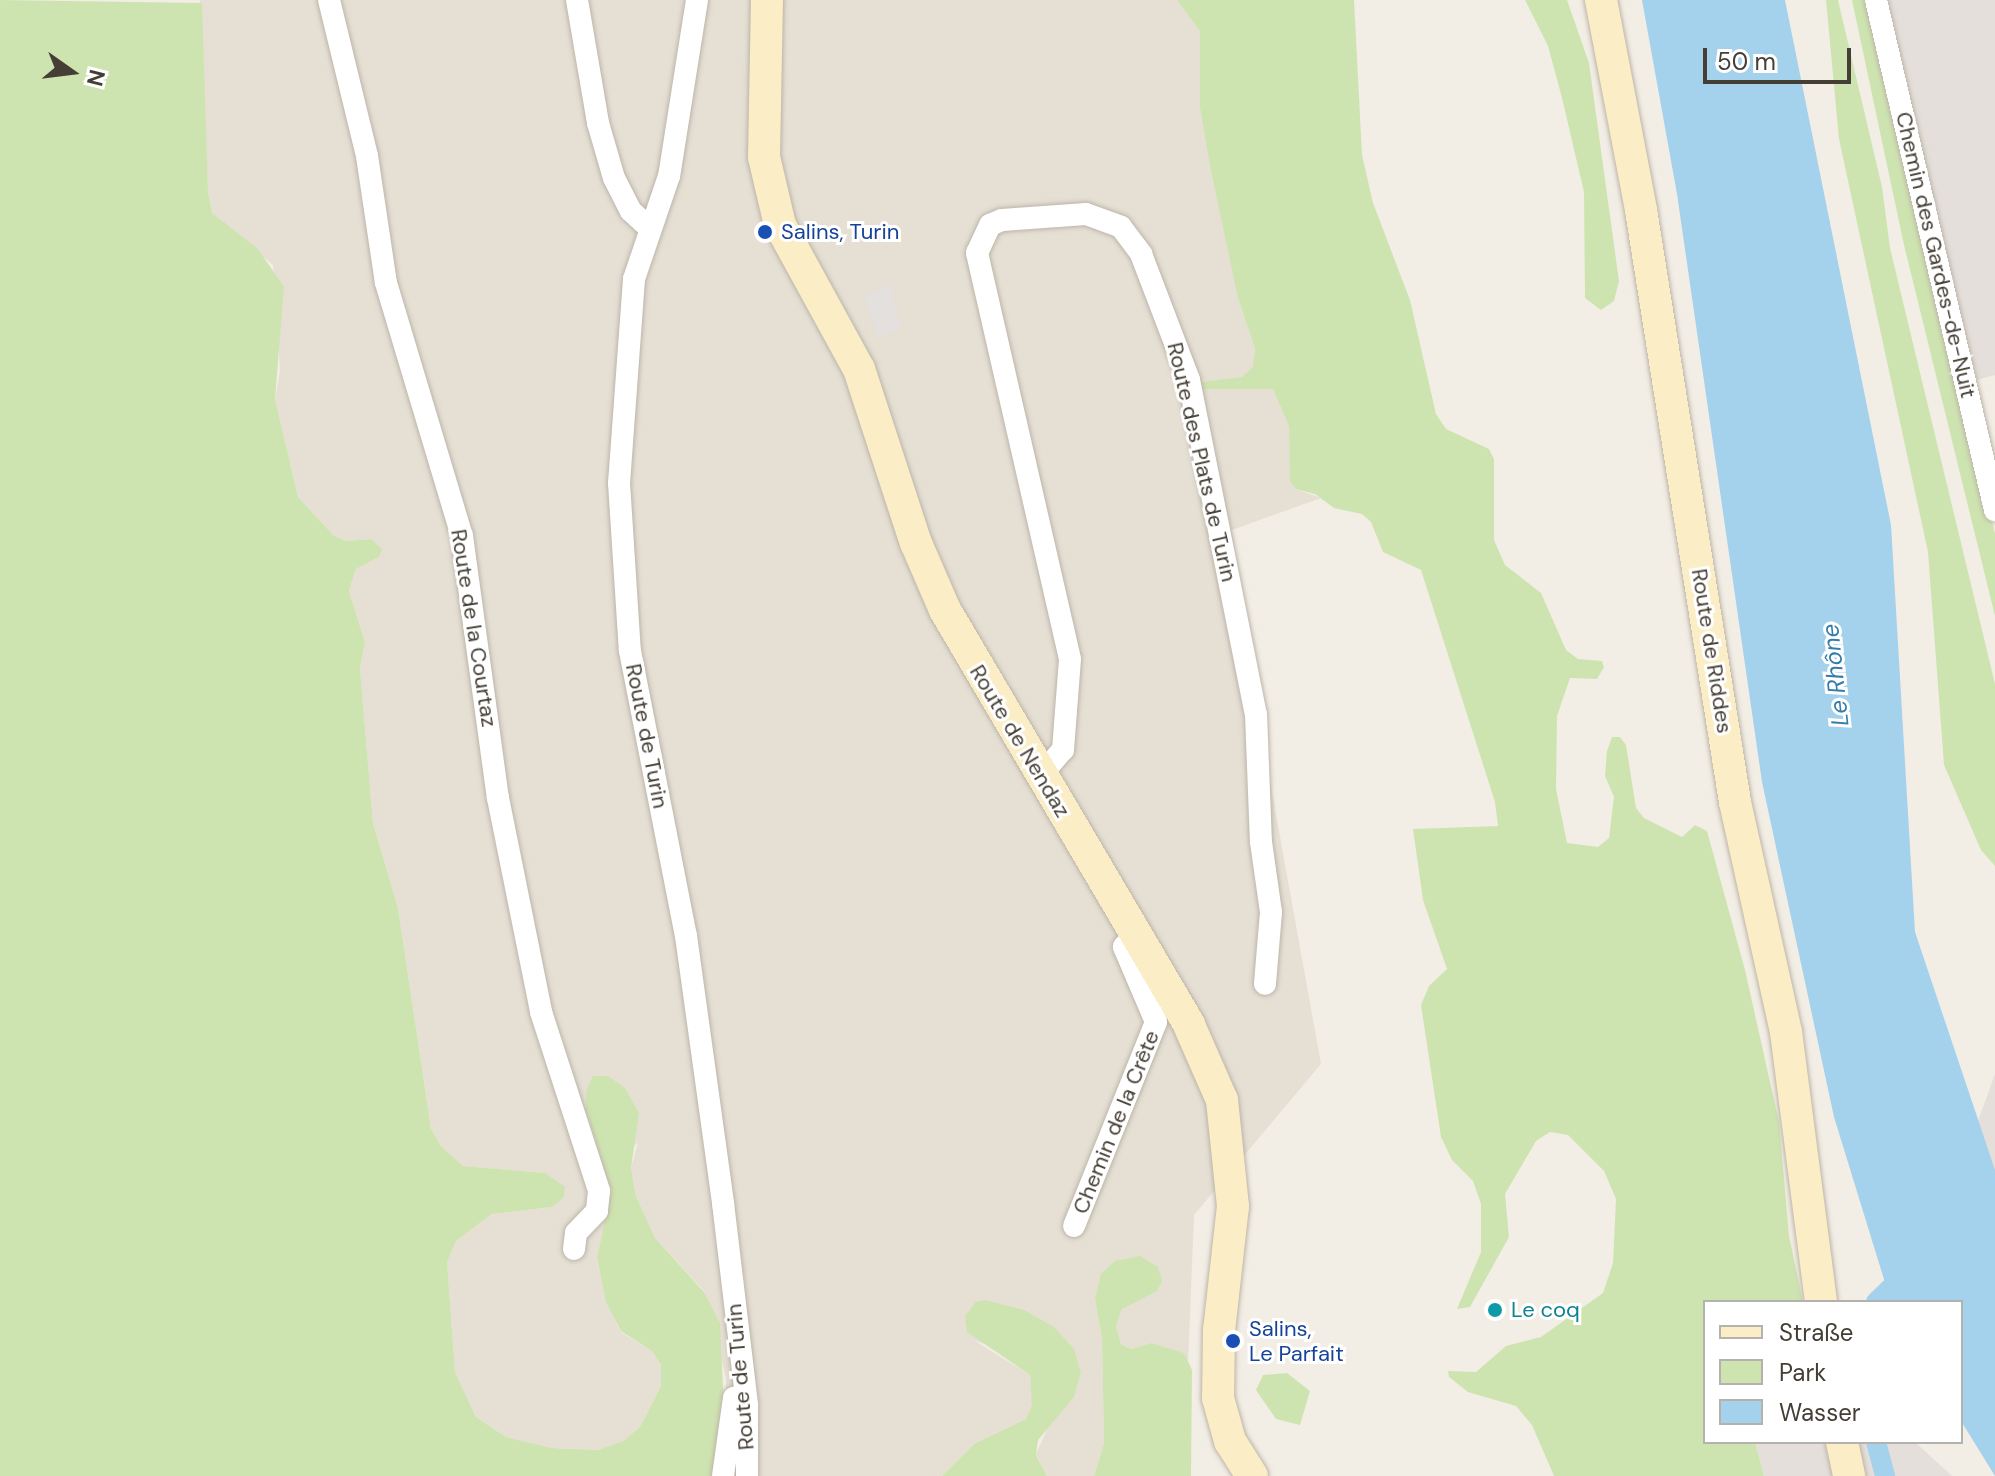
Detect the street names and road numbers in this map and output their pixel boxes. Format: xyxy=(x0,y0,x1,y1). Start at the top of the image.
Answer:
street label: Chemin des Gardes-de-Nuit xyxy=(1890,109,1982,401)
street label: Route des Plats de Turin xyxy=(1162,340,1242,584)
street label: Route de la Courtaz xyxy=(445,527,503,729)
street label: Route de Riddes xyxy=(1686,567,1738,735)
street label: Route de Nendaz xyxy=(964,660,1076,822)
street label: Route de Turin xyxy=(620,661,674,811)
street label: Chemin de la Crête xyxy=(1067,1026,1165,1218)
street label: Route de Turin xyxy=(720,1303,760,1451)

